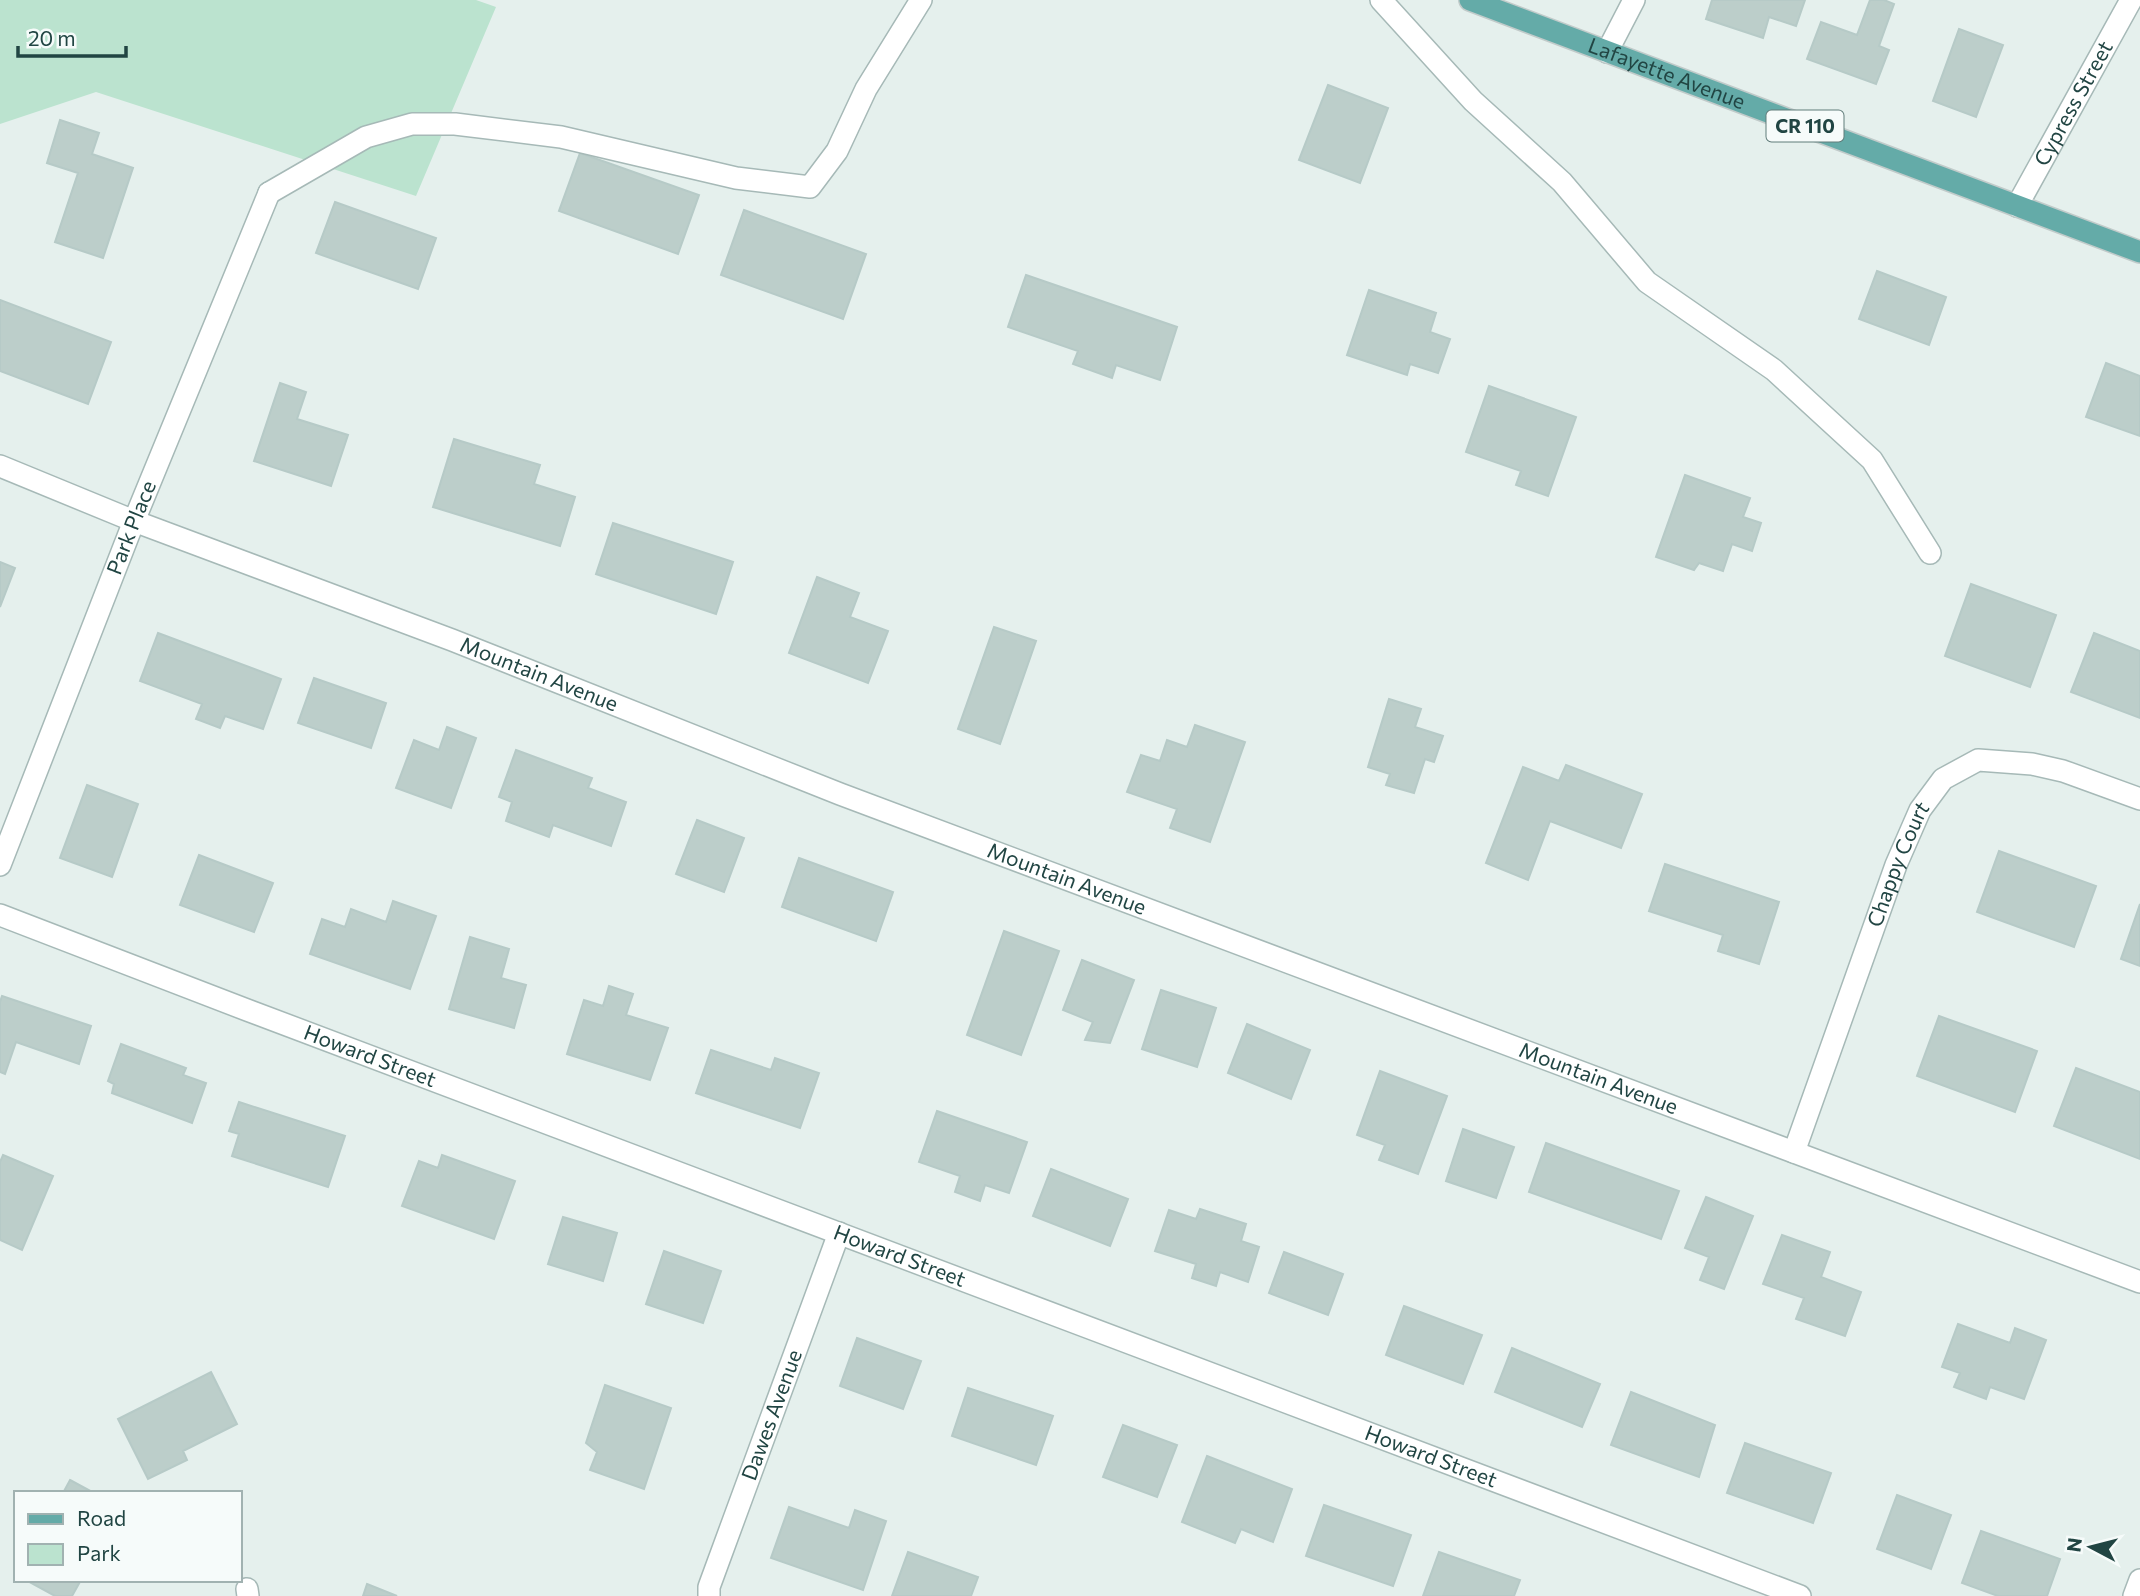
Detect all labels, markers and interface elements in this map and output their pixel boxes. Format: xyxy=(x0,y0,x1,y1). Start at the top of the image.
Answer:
scale bar xyxy=(18,14,126,58)
text: 20 m xyxy=(28,25,76,50)
street label: Lafayette Avenue xyxy=(1585,32,1749,113)
street label: Cypress Street xyxy=(2028,36,2117,170)
road number: CR 110 xyxy=(1766,110,1843,142)
street label: Park Place xyxy=(100,477,160,578)
street label: Mountain Avenue xyxy=(457,631,622,716)
street label: Chappy Court xyxy=(1861,795,1933,930)
street label: Mountain Avenue xyxy=(984,837,1150,919)
street label: Howard Street xyxy=(301,1019,440,1091)
street label: Mountain Avenue xyxy=(1516,1036,1682,1118)
street label: Howard Street xyxy=(830,1219,969,1291)
street label: Dawes Avenue xyxy=(735,1346,806,1483)
street label: Howard Street xyxy=(1362,1419,1501,1492)
legend xyxy=(14,1491,242,1582)
text: Road xyxy=(77,1505,126,1530)
north arrow xyxy=(2056,1512,2126,1582)
text: N xyxy=(2061,1536,2086,1553)
text: Park xyxy=(77,1540,121,1565)

